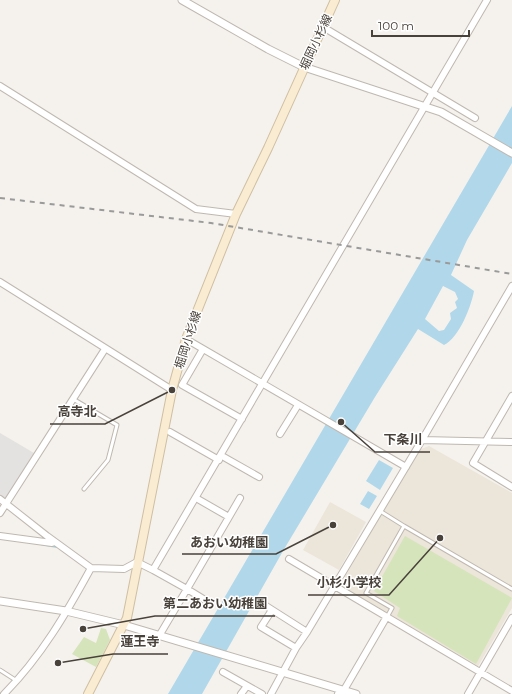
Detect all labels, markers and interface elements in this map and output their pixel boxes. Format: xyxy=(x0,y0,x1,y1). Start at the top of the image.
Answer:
street label: 堀岡小杉線 xyxy=(296,11,335,72)
scale bar xyxy=(372,12,469,38)
text: 100 m xyxy=(378,18,414,33)
street label: 堀岡小杉線 xyxy=(171,309,204,371)
callout: 高寺北 xyxy=(50,399,105,424)
text: 高寺北 xyxy=(57,403,97,419)
callout: 下条川 xyxy=(375,427,430,452)
text: 下条川 xyxy=(383,431,423,447)
callout: あおい幼稚園 xyxy=(182,529,276,554)
text: あおい幼稚園 xyxy=(190,534,268,550)
callout: 小杉小学校 xyxy=(308,570,389,595)
text: 小杉小学校 xyxy=(316,574,382,590)
callout: 第二あおい幼稚園 xyxy=(155,591,275,616)
text: 第二あおい幼稚園 xyxy=(163,595,267,611)
callout: 蓮王寺 xyxy=(113,629,168,654)
text: 蓮王寺 xyxy=(120,633,160,649)

